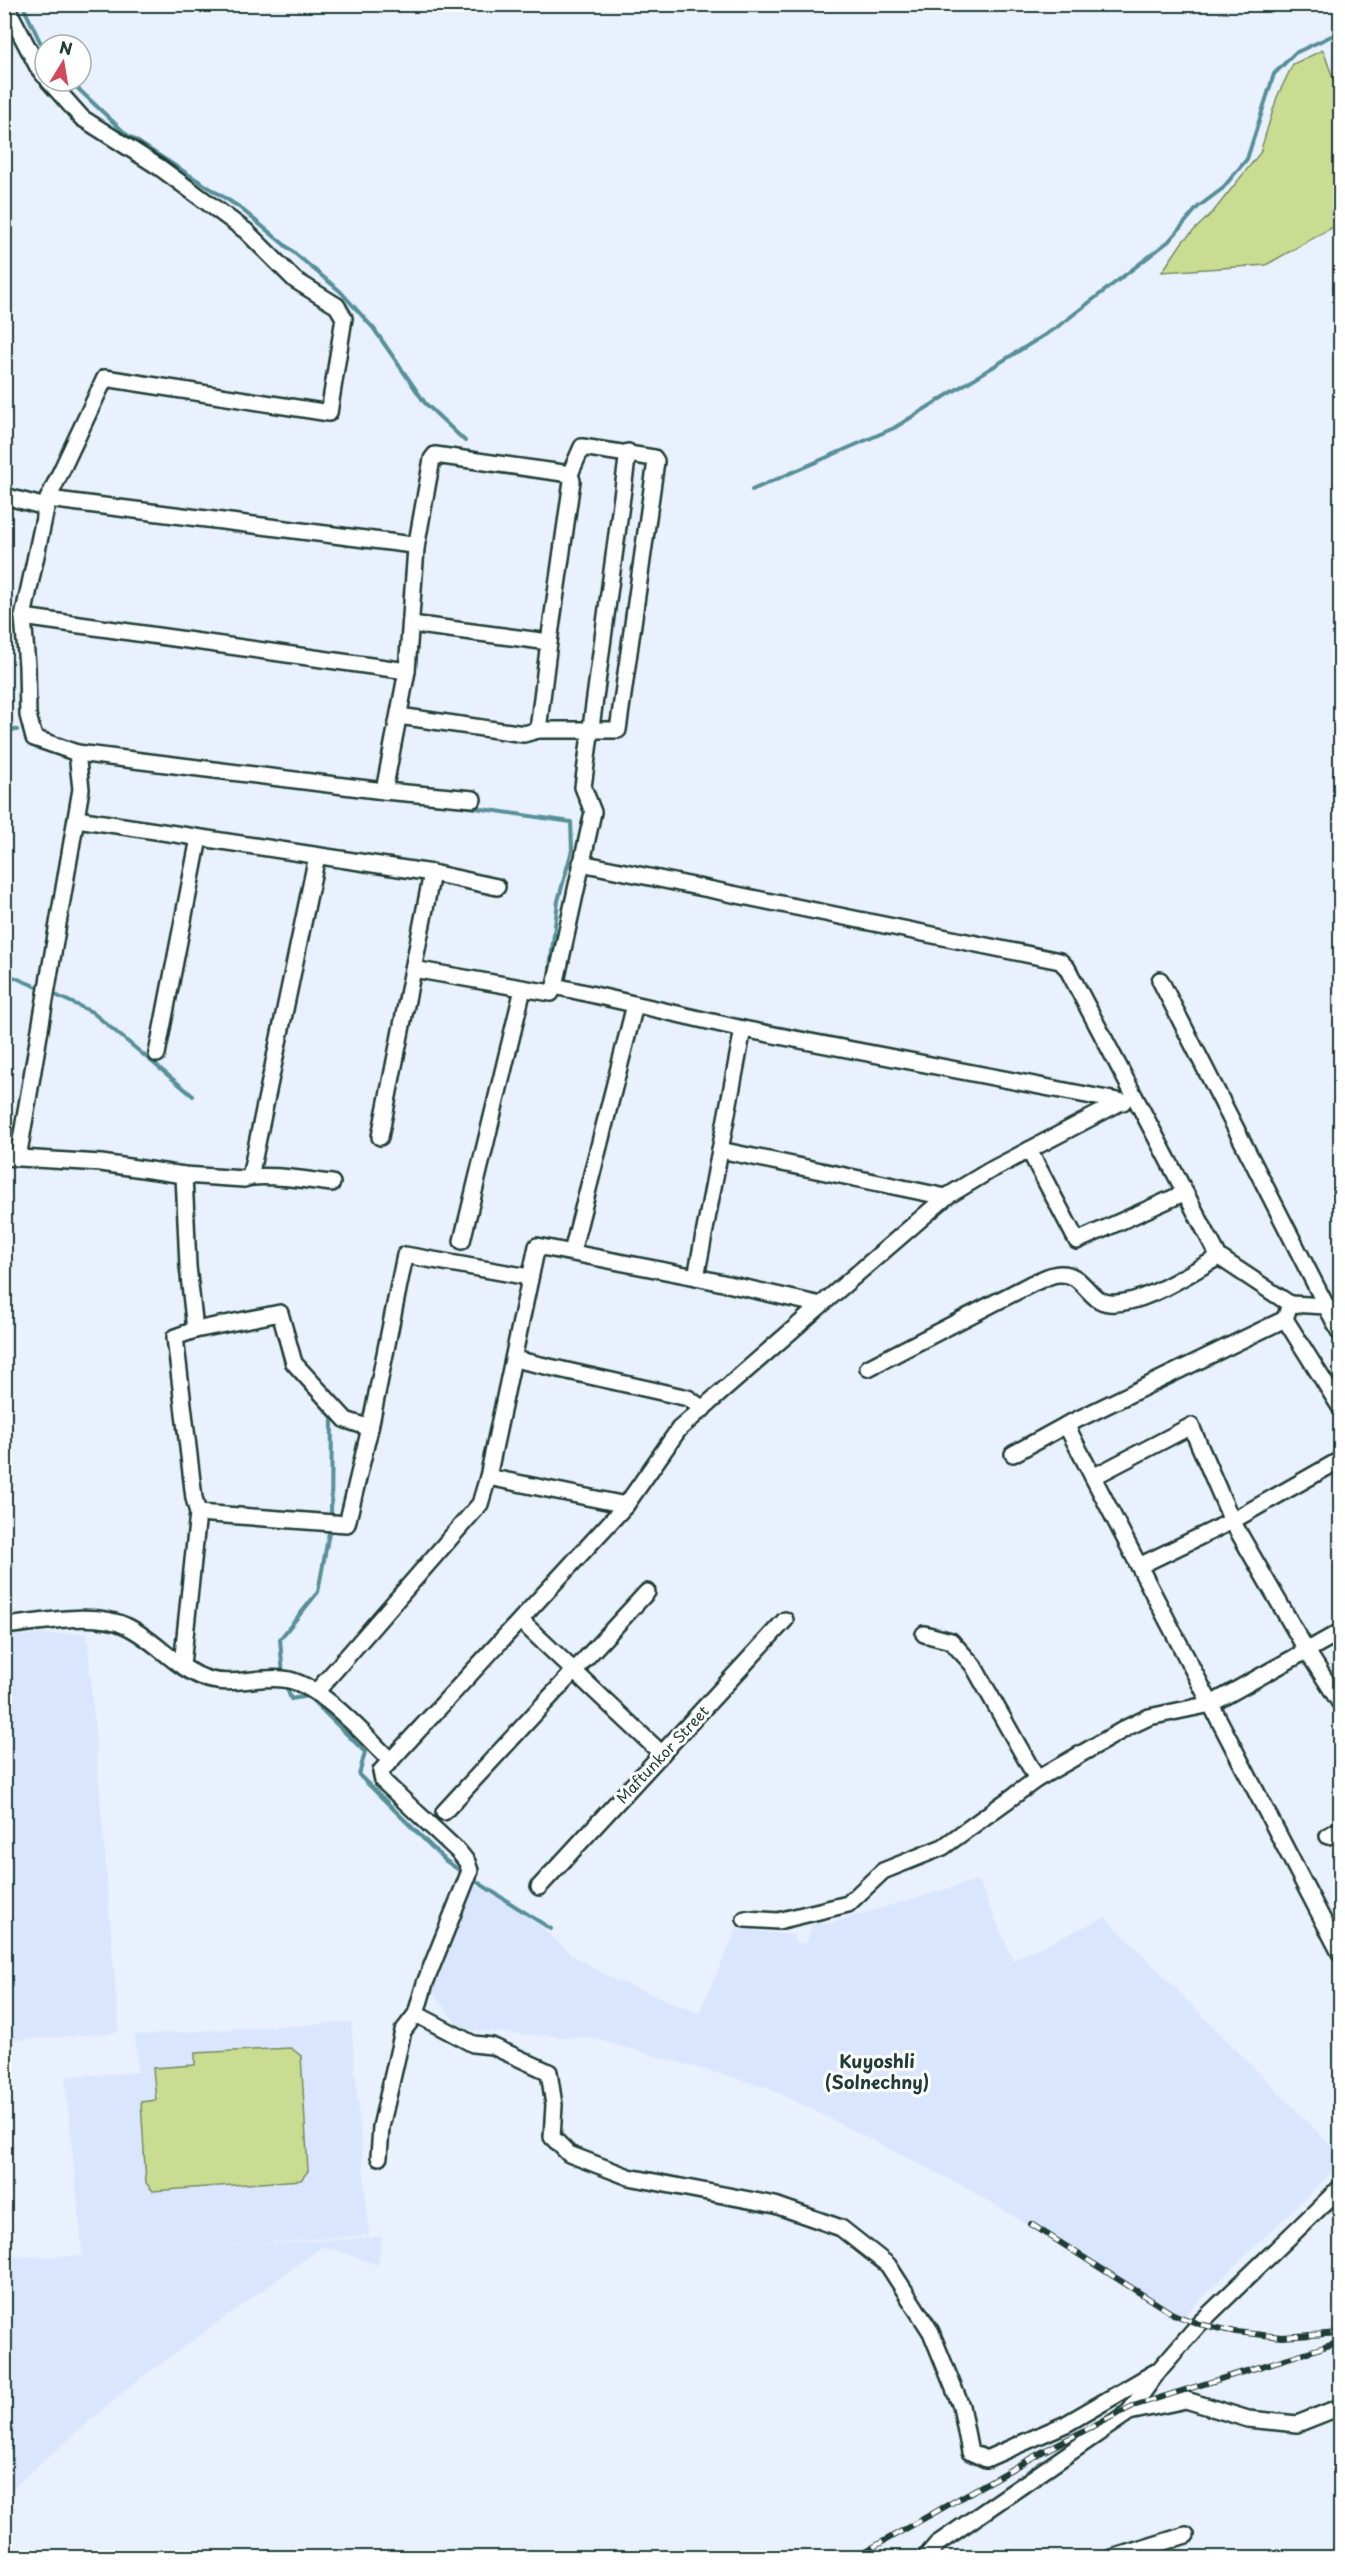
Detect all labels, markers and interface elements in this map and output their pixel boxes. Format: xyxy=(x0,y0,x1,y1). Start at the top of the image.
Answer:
north arrow xyxy=(33,33,93,93)
text: N xyxy=(58,34,75,60)
street label: Maftunkor Street xyxy=(610,1700,714,1808)
district label: Kuyoshli (Solnechny) xyxy=(825,2047,929,2095)

